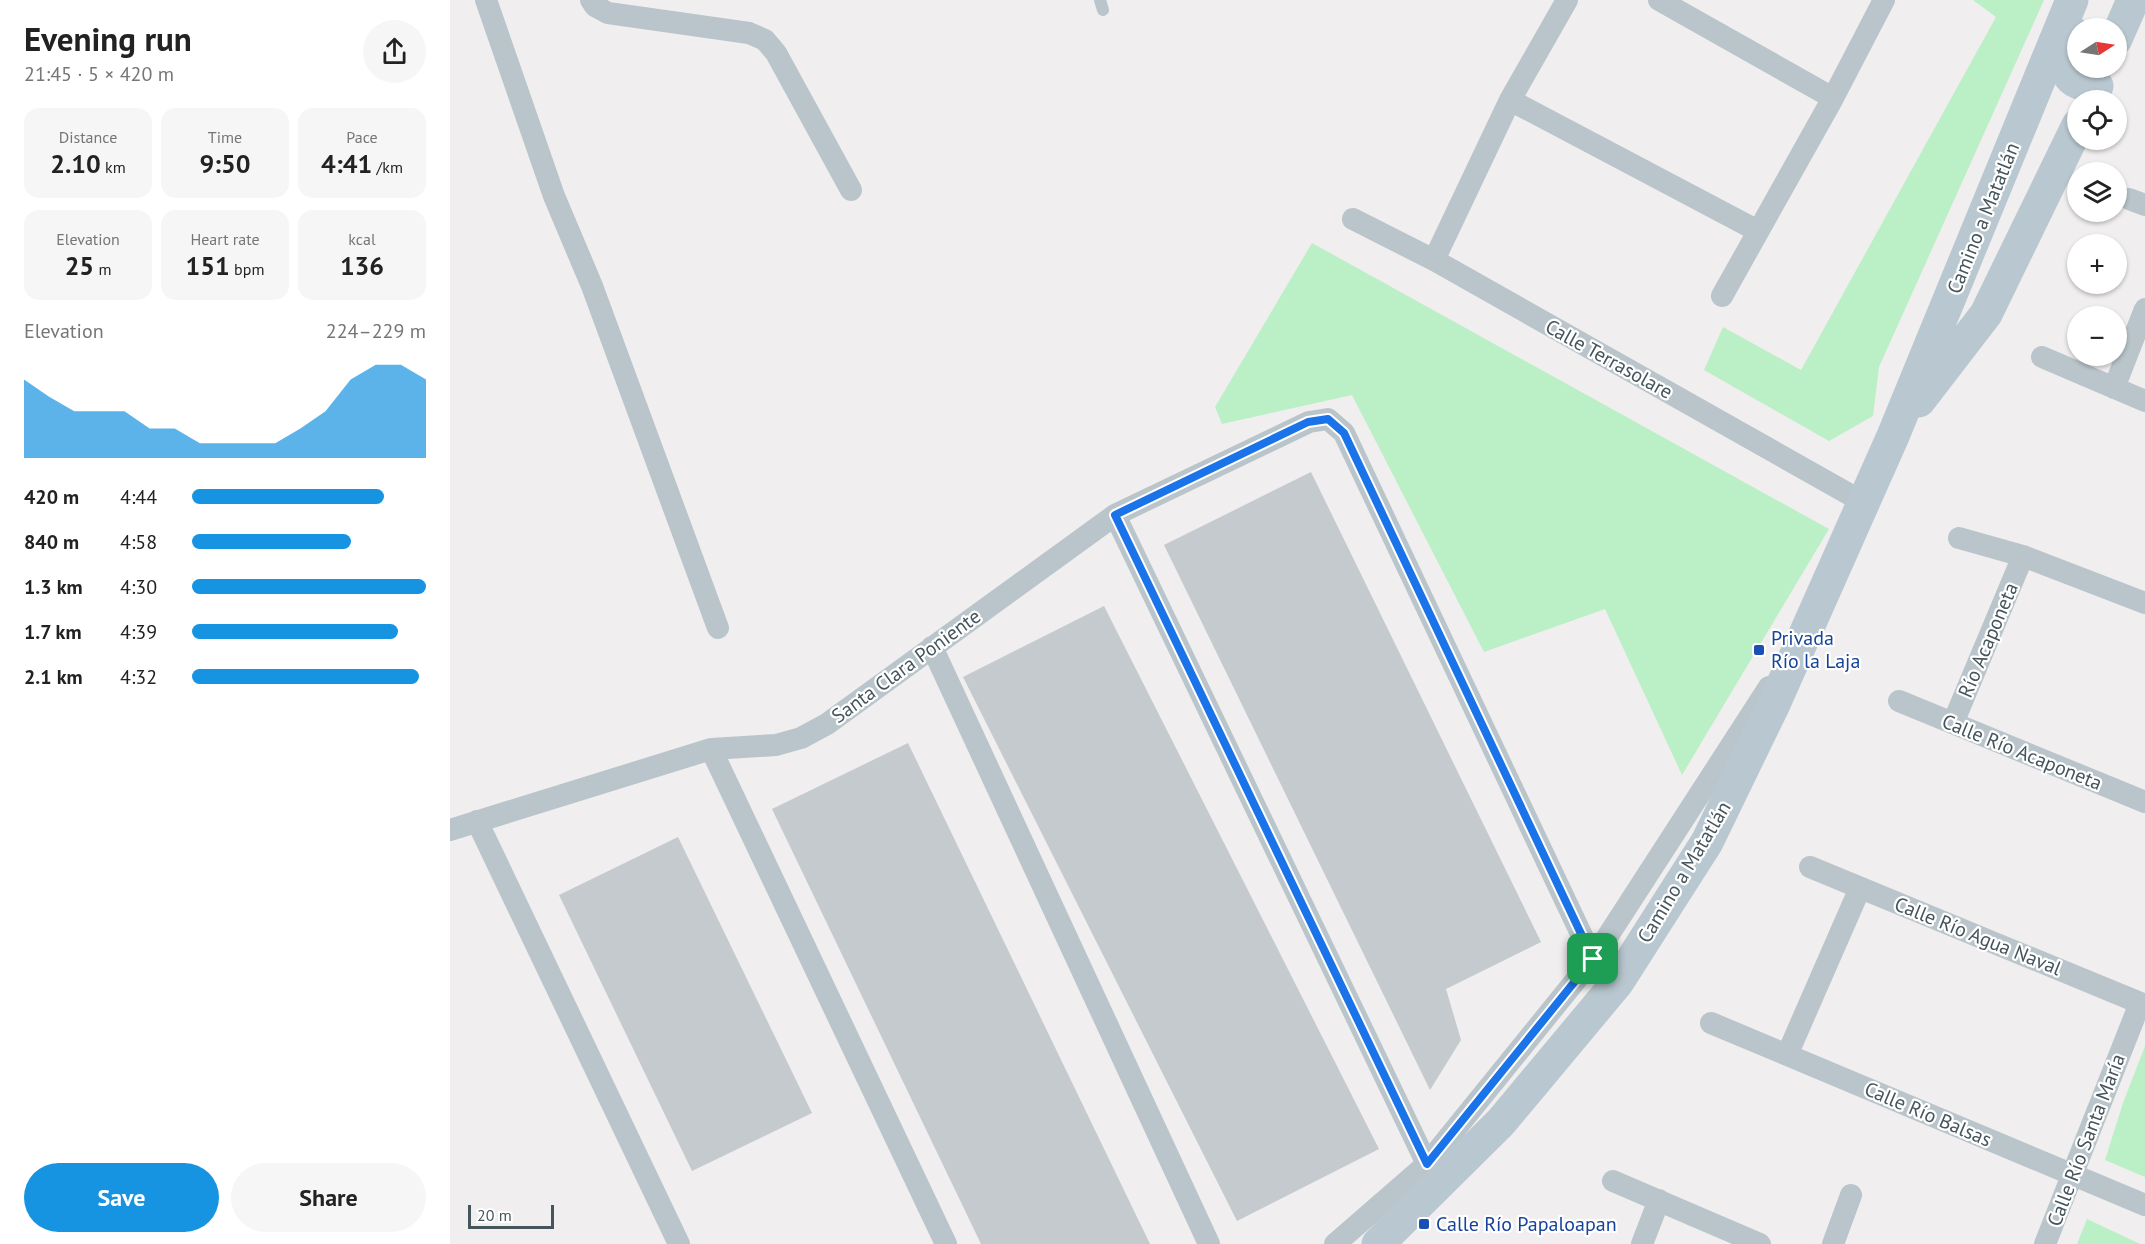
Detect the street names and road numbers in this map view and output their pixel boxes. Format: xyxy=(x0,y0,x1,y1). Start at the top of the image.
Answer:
street label: Camino a Matatlán xyxy=(1941,139,2025,297)
street label: Calle Terrasolare xyxy=(1541,313,1677,405)
street label: Río Acaponeta xyxy=(1952,579,2024,701)
street label: Santa Clara Poniente xyxy=(826,603,986,729)
street label: Calle Río Acaponeta xyxy=(1938,708,2106,796)
street label: Camino a Matatlán xyxy=(1631,796,1737,948)
street label: Calle Río Agua Naval xyxy=(1891,891,2065,981)
street label: Calle Río Santa María xyxy=(2041,1050,2131,1230)
street label: Calle Río Balsas xyxy=(1861,1076,1995,1152)

